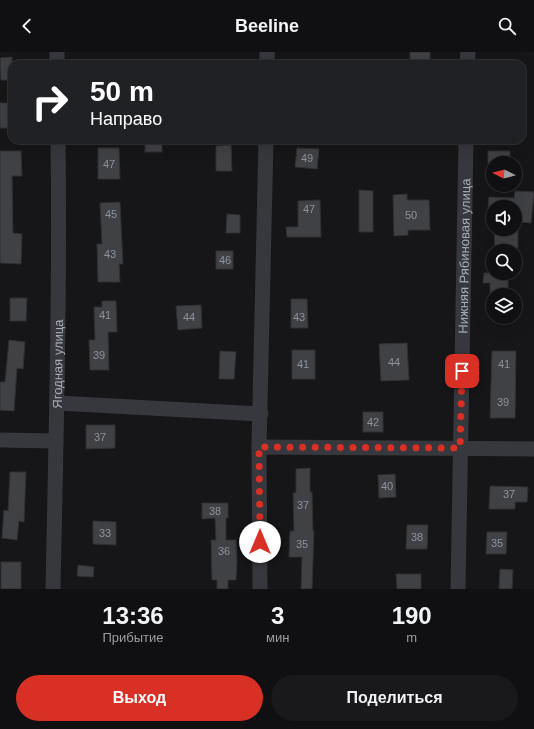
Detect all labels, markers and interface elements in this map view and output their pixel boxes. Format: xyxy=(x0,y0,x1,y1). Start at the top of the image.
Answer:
icon: back xyxy=(16,15,38,37)
icon: search xyxy=(496,15,518,37)
text: Beeline xyxy=(235,16,299,36)
icon: right xyxy=(24,76,76,128)
text: 50 m xyxy=(90,76,154,107)
text: Направо xyxy=(90,109,162,129)
house number: 49 xyxy=(301,152,313,164)
north arrow xyxy=(486,156,522,192)
map controls xyxy=(486,156,522,324)
house number: 47 xyxy=(103,158,115,170)
street label: Нижняя Рябиновая улица xyxy=(456,178,473,334)
button: sound xyxy=(486,200,522,236)
house number: 47 xyxy=(303,203,315,215)
house number: 45 xyxy=(105,208,117,220)
house number: 50 xyxy=(405,209,417,221)
button: search xyxy=(486,244,522,280)
house number: 43 xyxy=(104,248,116,260)
house number: 46 xyxy=(219,254,231,266)
button: layers xyxy=(486,288,522,324)
house number: 41 xyxy=(99,309,111,321)
house number: 44 xyxy=(183,311,195,323)
house number: 43 xyxy=(293,311,305,323)
street label: Ягодная улица xyxy=(50,319,66,409)
house number: 39 xyxy=(93,349,105,361)
pin xyxy=(445,354,479,388)
house number: 44 xyxy=(388,356,400,368)
house number: 41 xyxy=(297,358,309,370)
house number: 41 xyxy=(498,358,510,370)
icon: arrive xyxy=(451,360,473,382)
house number: 39 xyxy=(497,396,509,408)
house number: 42 xyxy=(367,416,379,428)
house number: 37 xyxy=(94,431,106,443)
house number: 40 xyxy=(381,480,393,492)
house number: 37 xyxy=(503,488,515,500)
house number: 37 xyxy=(297,499,309,511)
house number: 38 xyxy=(209,505,221,517)
position arrow xyxy=(239,521,281,563)
house number: 33 xyxy=(99,527,111,539)
house number: 38 xyxy=(411,531,423,543)
house number: 35 xyxy=(491,537,503,549)
house number: 35 xyxy=(296,538,308,550)
house number: 36 xyxy=(218,545,230,557)
text: 13:36 xyxy=(102,602,164,629)
text: 3 xyxy=(271,602,284,629)
text: 190 xyxy=(392,602,432,629)
text: Прибытие xyxy=(102,630,164,645)
text: мин xyxy=(266,630,289,645)
text: m xyxy=(406,630,417,645)
button: Выход xyxy=(16,675,263,721)
button: Поделиться xyxy=(271,675,518,721)

